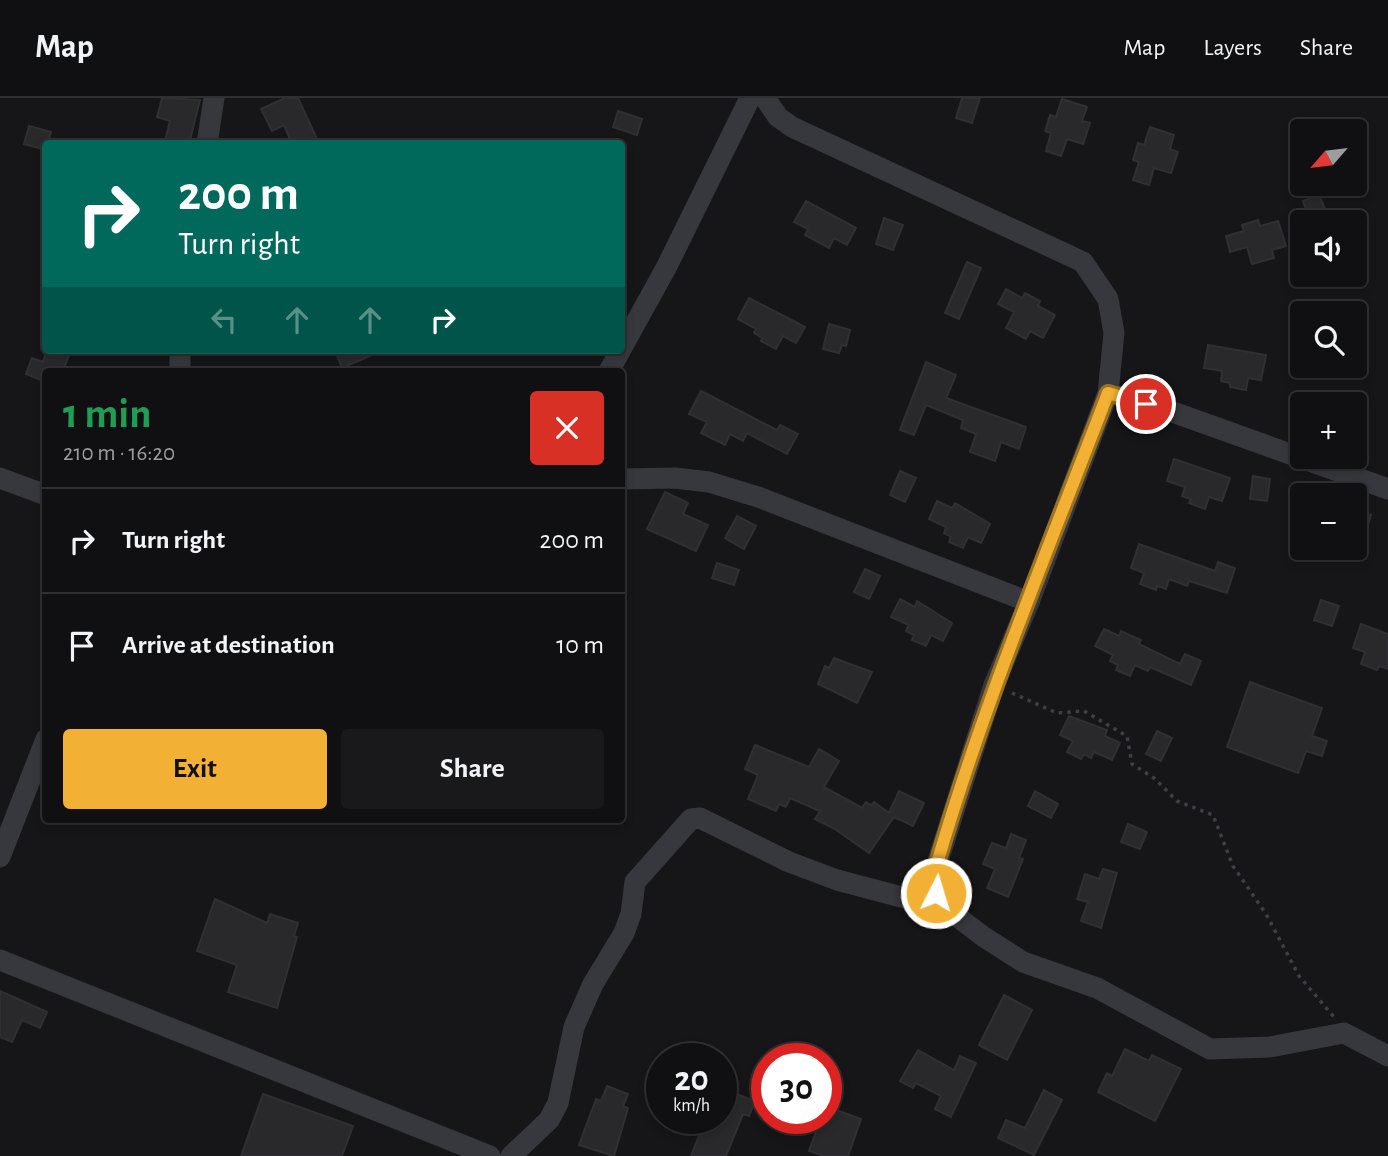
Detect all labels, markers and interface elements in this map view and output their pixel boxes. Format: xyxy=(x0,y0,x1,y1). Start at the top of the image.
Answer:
text: Map xyxy=(35,31,94,64)
text: Map xyxy=(1123,36,1165,60)
text: Layers xyxy=(1203,36,1262,60)
text: Share xyxy=(1300,36,1353,60)
north arrow xyxy=(1290,119,1367,196)
map controls xyxy=(1290,119,1367,560)
icon: right xyxy=(63,168,154,259)
text: 200 m xyxy=(178,170,299,219)
button: sound xyxy=(1290,210,1367,287)
text: Turn right xyxy=(178,228,300,260)
icon: left xyxy=(205,301,243,339)
icon: ahead xyxy=(278,301,316,339)
icon: ahead xyxy=(351,301,389,339)
icon: right xyxy=(424,301,462,339)
button: search xyxy=(1290,301,1367,378)
pin xyxy=(1116,374,1176,434)
icon: arrive xyxy=(1127,385,1165,423)
button: close xyxy=(530,391,604,465)
button: + xyxy=(1290,392,1367,469)
text: 1 min xyxy=(63,393,152,435)
text: 210 m · 16:20 xyxy=(63,442,175,465)
button: − xyxy=(1290,483,1367,560)
icon: right xyxy=(63,522,101,560)
text: Turn right xyxy=(122,527,225,553)
text: 200 m xyxy=(540,527,604,553)
icon: arrive xyxy=(63,627,101,665)
text: Arrive at destination xyxy=(122,632,335,658)
text: 10 m xyxy=(556,632,604,658)
button: Exit xyxy=(63,729,327,809)
button: Share xyxy=(341,729,604,809)
position arrow xyxy=(899,856,973,930)
speed limit sign: 30 xyxy=(751,1043,842,1134)
text: 20 xyxy=(674,1062,709,1097)
text: km/h xyxy=(673,1097,710,1115)

